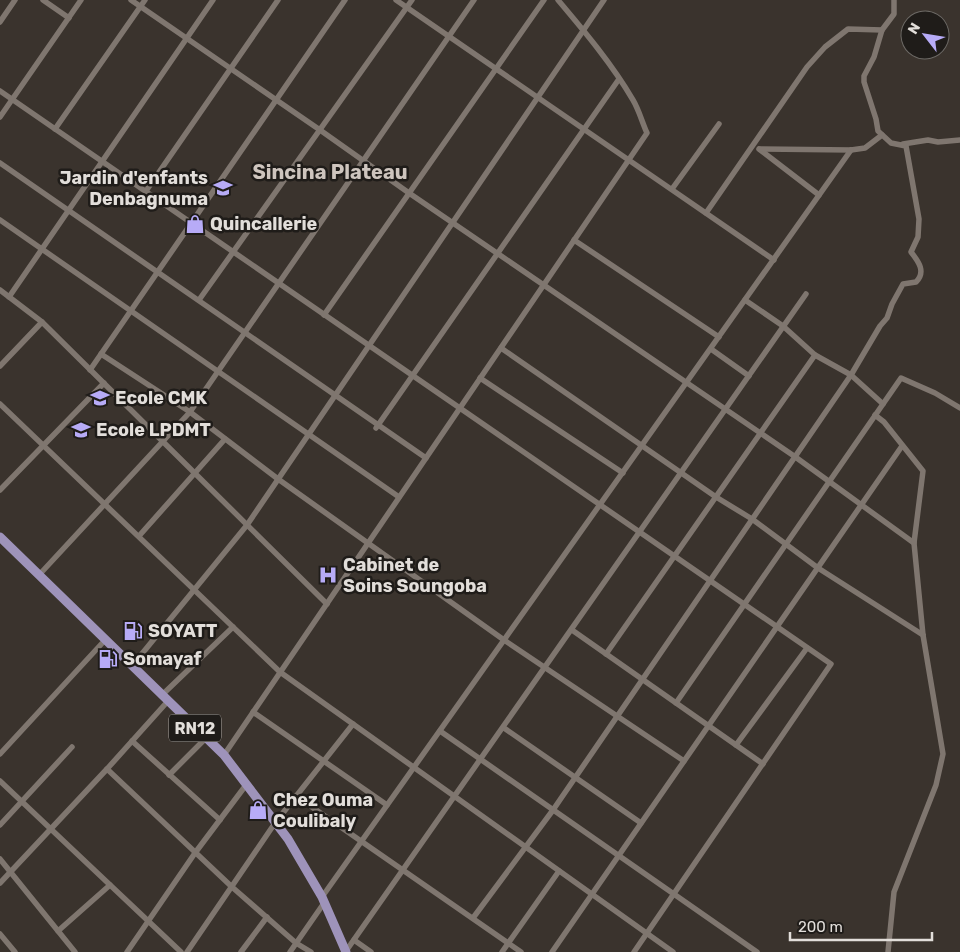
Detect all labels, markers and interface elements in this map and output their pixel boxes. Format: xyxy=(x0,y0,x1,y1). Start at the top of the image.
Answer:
north arrow xyxy=(900,10,950,60)
text: N xyxy=(904,20,924,37)
district label: Sincina Plateau xyxy=(252,160,408,184)
place label: Jardin d'enfants Denbagnuma xyxy=(60,167,208,210)
school or university icon: Jardin d'enfants Denbagnuma xyxy=(212,177,234,199)
shop icon: Quincallerie xyxy=(184,213,206,235)
place label: Quincallerie xyxy=(210,213,318,235)
school or university icon: Ecole CMK xyxy=(89,387,111,409)
place label: Ecole CMK xyxy=(115,387,207,409)
school or university icon: Ecole LPDMT xyxy=(70,419,92,441)
place label: Ecole LPDMT xyxy=(96,419,211,441)
place label: Cabinet de Soins Soungoba xyxy=(343,554,487,597)
hospital icon: Cabinet de Soins Soungoba xyxy=(317,564,339,586)
fuel station icon: SOYATT xyxy=(122,620,144,642)
place label: SOYATT xyxy=(148,620,217,642)
fuel station icon: Somayaf xyxy=(97,648,119,670)
place label: Somayaf xyxy=(123,648,202,670)
road number: RN12 xyxy=(169,714,221,741)
place label: Chez Ouma Coulibaly xyxy=(273,789,373,832)
shop icon: Chez Ouma Coulibaly xyxy=(247,799,269,821)
scale bar xyxy=(790,910,932,942)
text: 200 m xyxy=(798,918,843,936)

